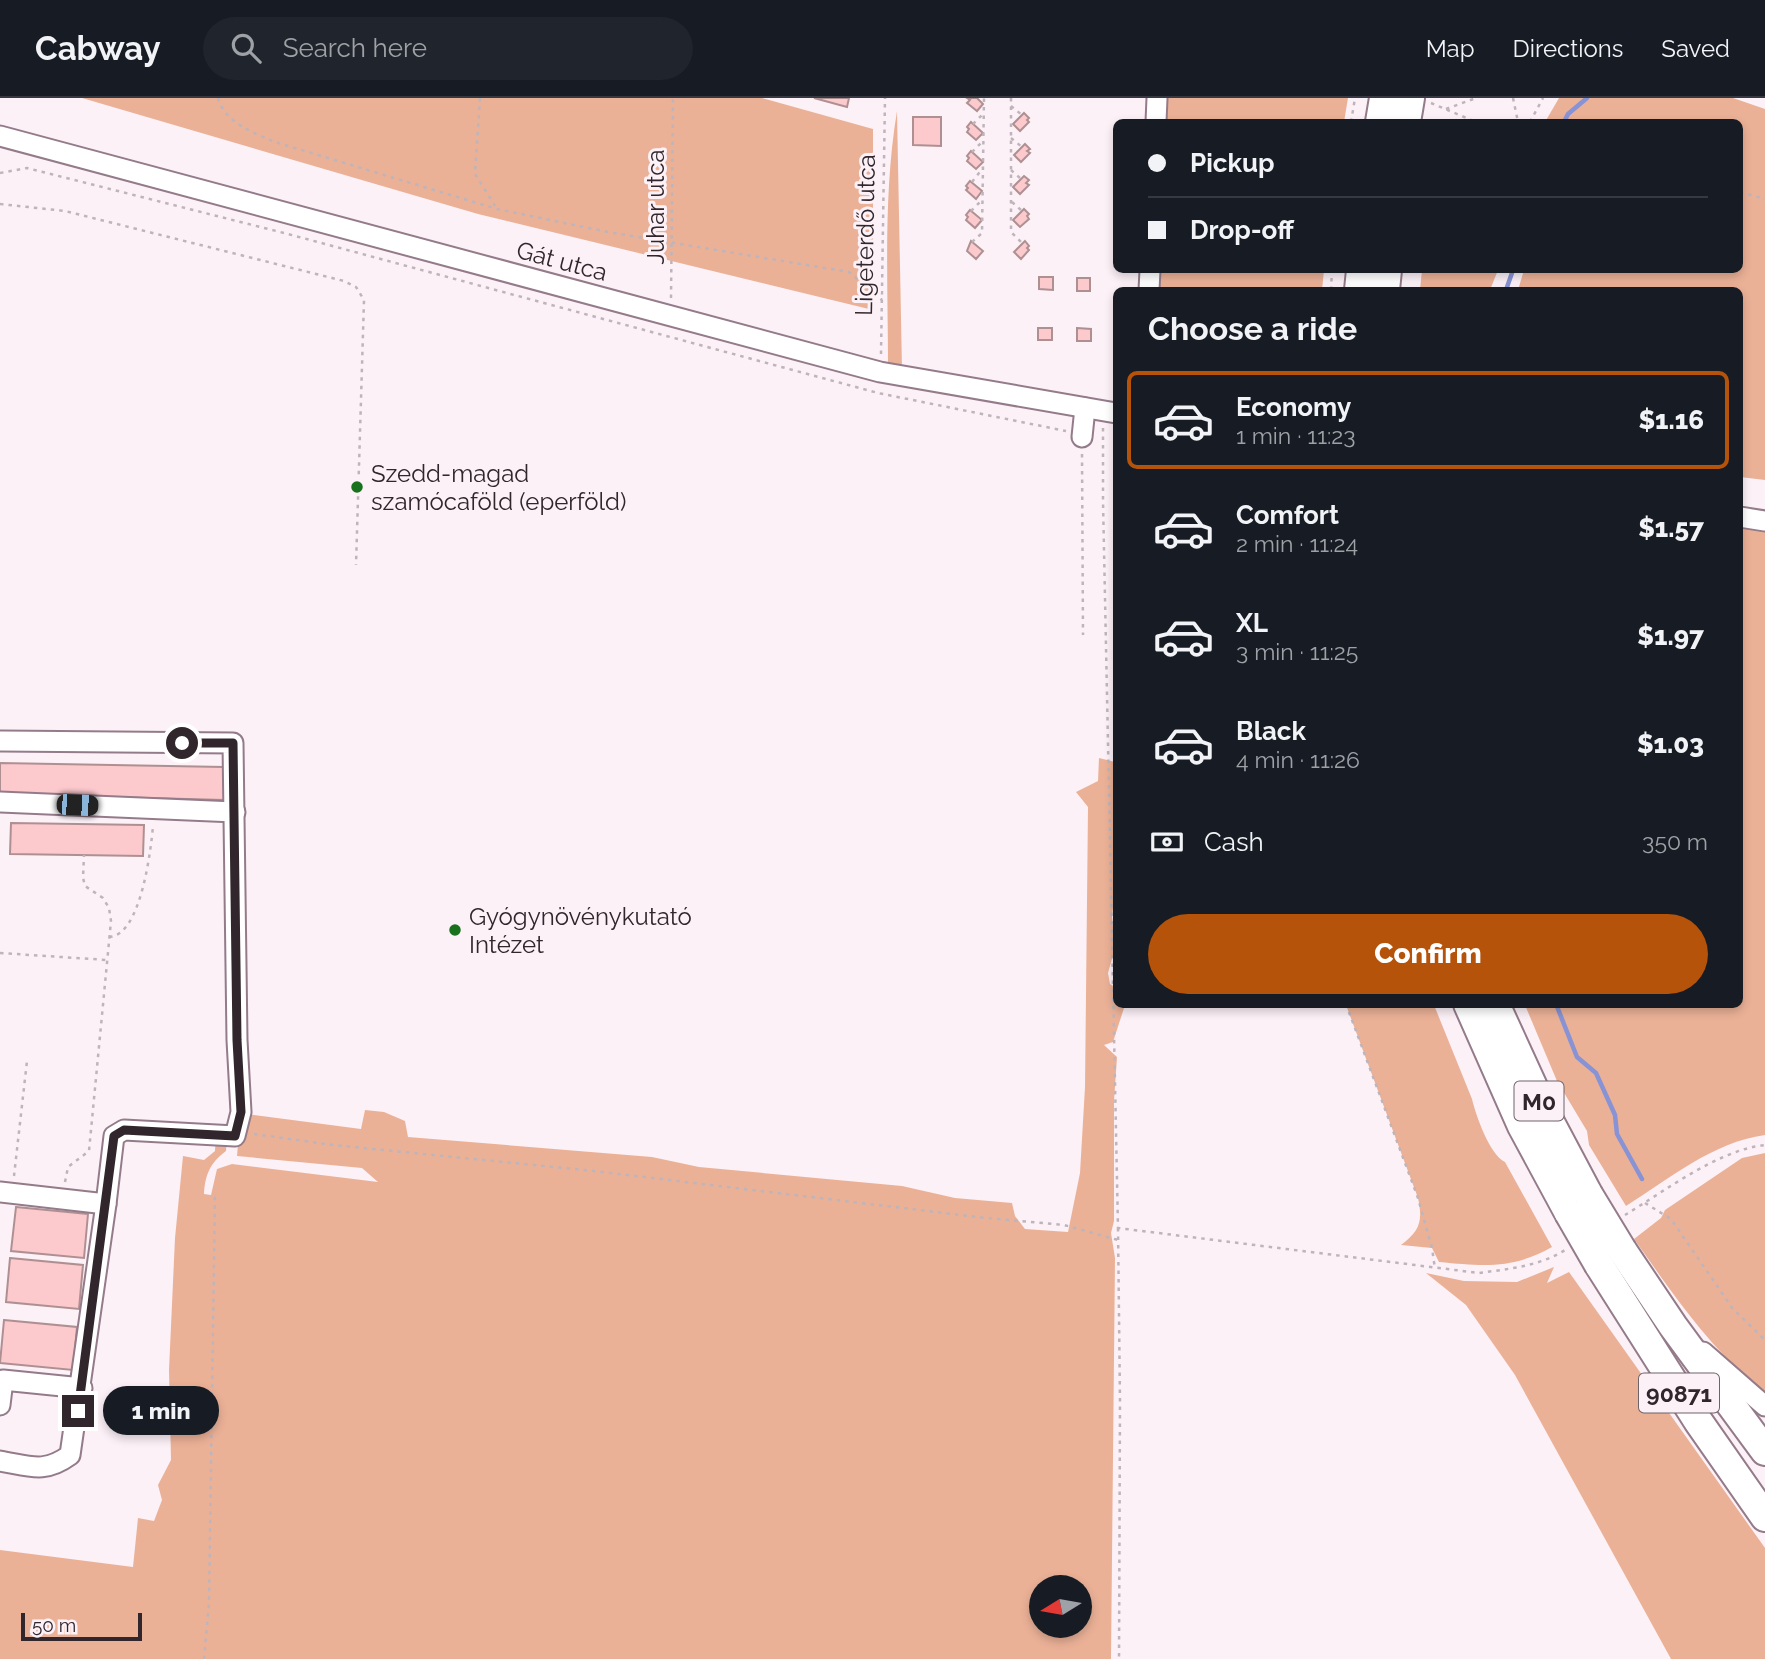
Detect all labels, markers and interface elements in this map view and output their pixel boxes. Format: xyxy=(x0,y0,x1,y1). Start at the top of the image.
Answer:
search box xyxy=(203,17,693,80)
text: Cabway xyxy=(35,29,161,68)
icon: search xyxy=(227,29,265,67)
text: Search here xyxy=(283,33,427,63)
text: Map xyxy=(1426,34,1475,63)
text: Directions xyxy=(1513,34,1623,63)
text: Saved xyxy=(1661,34,1730,63)
text: Pickup xyxy=(1190,148,1275,178)
street label: Juhar utca xyxy=(641,149,670,265)
street label: Ligeterdő utca xyxy=(849,154,881,316)
text: Drop-off xyxy=(1190,215,1294,245)
street label: Gát utca xyxy=(513,235,611,287)
text: Choose a ride xyxy=(1148,310,1357,347)
icon: car xyxy=(1152,389,1215,452)
text: Economy xyxy=(1236,392,1351,422)
text: $1.16 xyxy=(1638,405,1704,435)
text: 1 min · 11:23 xyxy=(1236,422,1356,449)
place label: Szedd-magad szamócaföld (eperföld) xyxy=(371,459,626,516)
marker: Szedd-magad szamócaföld (eperföld) xyxy=(349,479,365,495)
icon: car xyxy=(1152,497,1215,560)
text: Comfort xyxy=(1236,500,1339,530)
text: $1.57 xyxy=(1638,513,1704,543)
text: 2 min · 11:24 xyxy=(1236,530,1358,557)
icon: car xyxy=(1152,605,1215,668)
text: XL xyxy=(1236,608,1268,638)
text: $1.97 xyxy=(1637,621,1704,651)
text: 3 min · 11:25 xyxy=(1236,638,1358,665)
icon: car xyxy=(1152,713,1215,776)
text: Black xyxy=(1236,716,1306,746)
route start xyxy=(166,727,198,759)
text: $1.03 xyxy=(1637,729,1704,759)
text: 4 min · 11:26 xyxy=(1236,746,1360,773)
car xyxy=(56,794,99,816)
icon: cash xyxy=(1148,823,1186,861)
text: Cash xyxy=(1204,827,1264,857)
text: 350 m xyxy=(1642,828,1708,855)
place label: Gyógynövénykutató Intézet xyxy=(469,902,692,959)
button: Confirm xyxy=(1148,914,1708,994)
marker: Gyógynövénykutató Intézet xyxy=(447,922,463,938)
road number: M0 xyxy=(1514,1082,1564,1120)
road number: 90871 xyxy=(1639,1374,1719,1412)
callout: 1 min xyxy=(102,1386,218,1436)
route end xyxy=(62,1395,94,1427)
text: 1 min xyxy=(131,1397,191,1424)
north arrow xyxy=(1029,1575,1092,1638)
map controls xyxy=(1029,1575,1092,1638)
scale bar xyxy=(21,1610,142,1642)
text: 50 m xyxy=(32,1614,76,1636)

